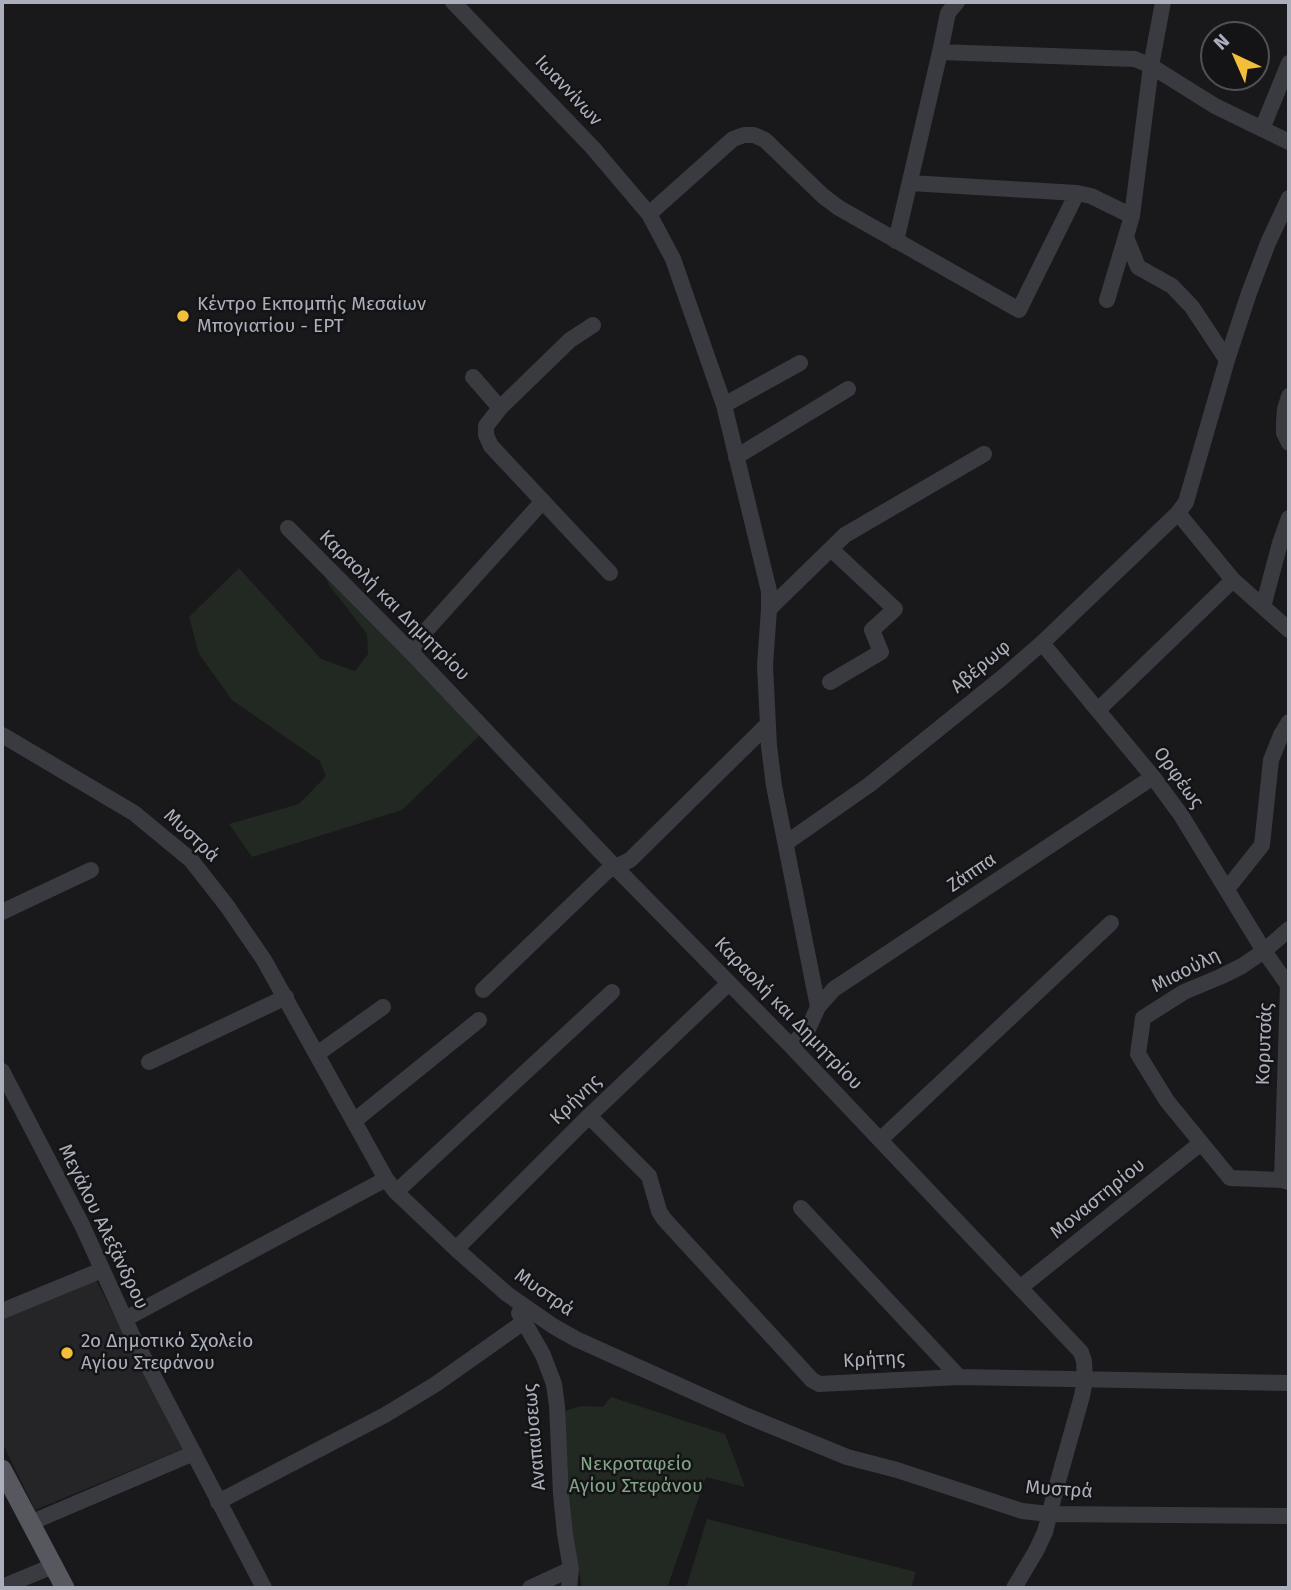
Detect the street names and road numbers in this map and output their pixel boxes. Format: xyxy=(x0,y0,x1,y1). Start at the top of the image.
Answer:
street label: Ιωαννίνων xyxy=(530,51,606,131)
street label: Καραολή και Δημητρίου xyxy=(314,526,474,686)
street label: Αβέρωφ xyxy=(946,635,1016,699)
street label: Ορφέως xyxy=(1148,743,1208,813)
street label: Μυστρά xyxy=(159,805,223,867)
street label: Ζάππα xyxy=(943,848,1001,898)
street label: Καραολή και Δημητρίου xyxy=(709,933,867,1095)
street label: Μιαούλη xyxy=(1148,944,1224,998)
street label: Κορυτσάς xyxy=(1252,1002,1278,1086)
street label: Κρήνης xyxy=(546,1070,606,1130)
street label: Μεγάλου Αλεξάνδρου xyxy=(53,1141,153,1313)
street label: Μοναστηρίου xyxy=(1046,1154,1150,1244)
street label: Μυστρά xyxy=(510,1264,578,1322)
street label: Κρήτης xyxy=(842,1347,906,1373)
street label: Αναπαύσεως xyxy=(519,1383,551,1491)
street label: Μυστρά xyxy=(1025,1476,1093,1504)

